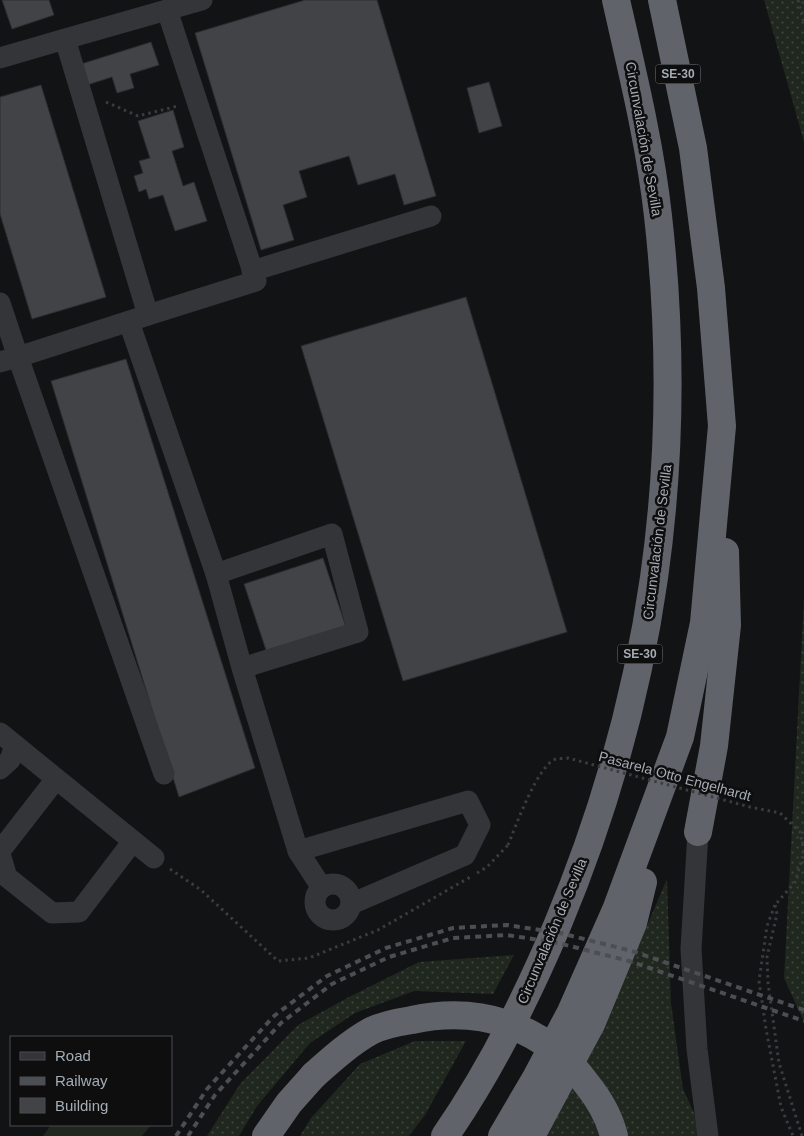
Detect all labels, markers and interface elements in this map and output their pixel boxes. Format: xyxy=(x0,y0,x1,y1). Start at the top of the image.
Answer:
street label: Circunvalación de Sevilla xyxy=(623,61,665,218)
road number: SE-30 xyxy=(656,64,700,84)
street label: Circunvalación de Sevilla xyxy=(640,463,674,621)
road number: SE-30 xyxy=(618,644,662,664)
street label: Pasarela Otto Engelhardt xyxy=(597,748,753,804)
street label: Circunvalación de Sevilla xyxy=(514,856,590,1006)
legend xyxy=(10,1036,172,1126)
text: Road xyxy=(55,1047,91,1064)
text: Railway xyxy=(55,1072,108,1089)
text: Building xyxy=(55,1097,108,1114)

